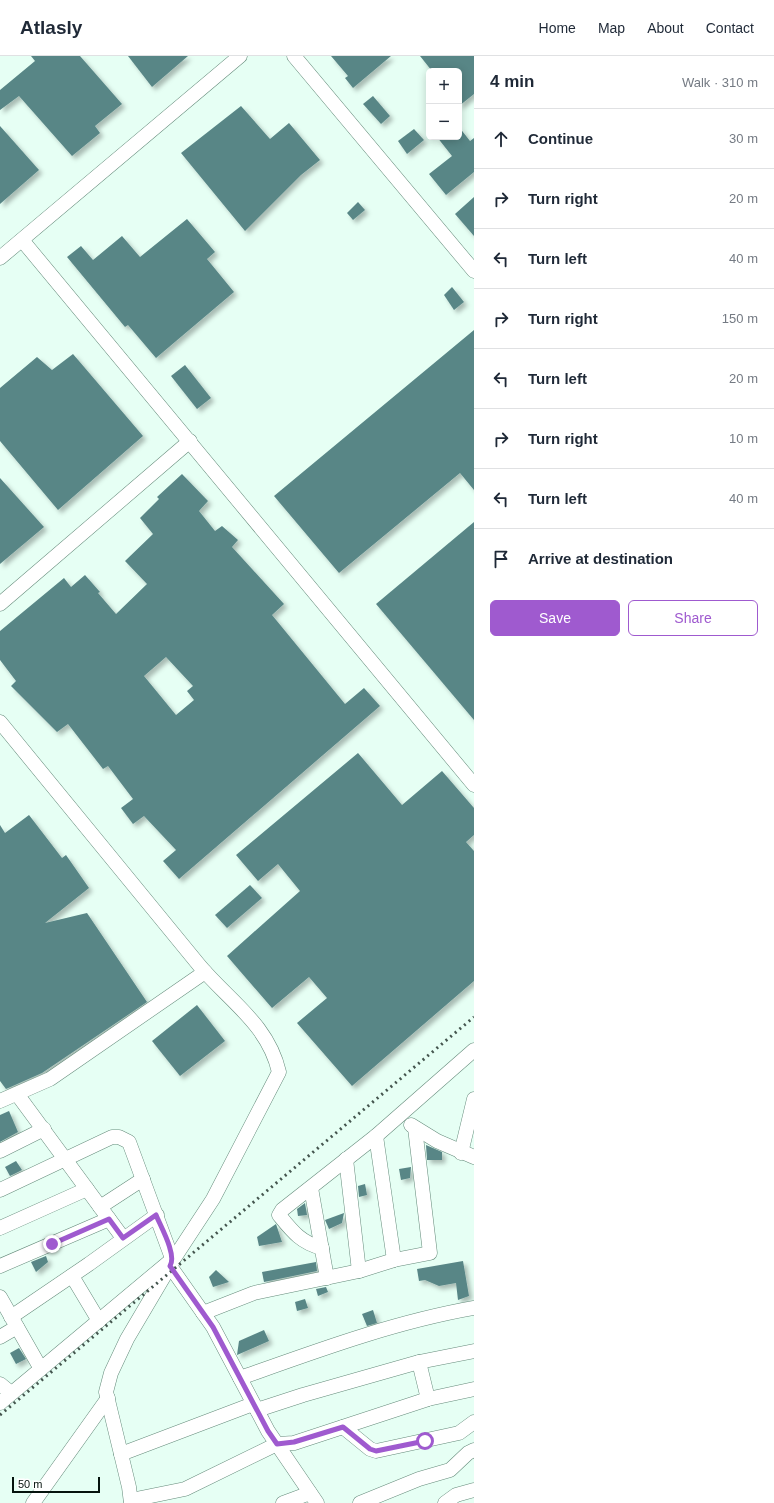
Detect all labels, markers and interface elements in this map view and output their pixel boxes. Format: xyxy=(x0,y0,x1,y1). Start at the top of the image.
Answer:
text: Atlasly xyxy=(20,17,82,38)
text: Home xyxy=(539,20,576,36)
text: Map xyxy=(598,20,625,36)
text: About xyxy=(647,20,684,36)
text: Contact xyxy=(706,20,754,36)
map controls xyxy=(426,68,462,140)
button: + xyxy=(426,68,462,104)
text: 4 min xyxy=(490,72,534,91)
text: Walk · 310 m xyxy=(682,75,758,90)
button: − xyxy=(426,104,462,140)
icon: ahead xyxy=(490,128,512,150)
text: Continue xyxy=(528,130,593,147)
text: 30 m xyxy=(729,131,758,146)
icon: right xyxy=(490,188,512,210)
text: Turn right xyxy=(528,190,598,207)
text: 20 m xyxy=(729,191,758,206)
icon: left xyxy=(490,248,512,270)
text: Turn left xyxy=(528,250,587,267)
text: 40 m xyxy=(729,251,758,266)
icon: right xyxy=(490,308,512,330)
text: Turn right xyxy=(528,310,598,327)
text: 150 m xyxy=(722,311,758,326)
icon: left xyxy=(490,368,512,390)
text: Turn left xyxy=(528,370,587,387)
text: 20 m xyxy=(729,371,758,386)
icon: right xyxy=(490,428,512,450)
text: Turn right xyxy=(528,430,598,447)
text: 10 m xyxy=(729,431,758,446)
icon: left xyxy=(490,488,512,510)
text: Turn left xyxy=(528,490,587,507)
text: 40 m xyxy=(729,491,758,506)
icon: arrive xyxy=(490,548,512,570)
text: Arrive at destination xyxy=(528,550,673,567)
button: Save xyxy=(490,600,620,636)
button: Share xyxy=(628,600,758,636)
route end xyxy=(43,1235,61,1253)
route start xyxy=(416,1432,434,1450)
scale bar xyxy=(12,1475,100,1494)
text: 50 m xyxy=(18,1478,42,1490)

